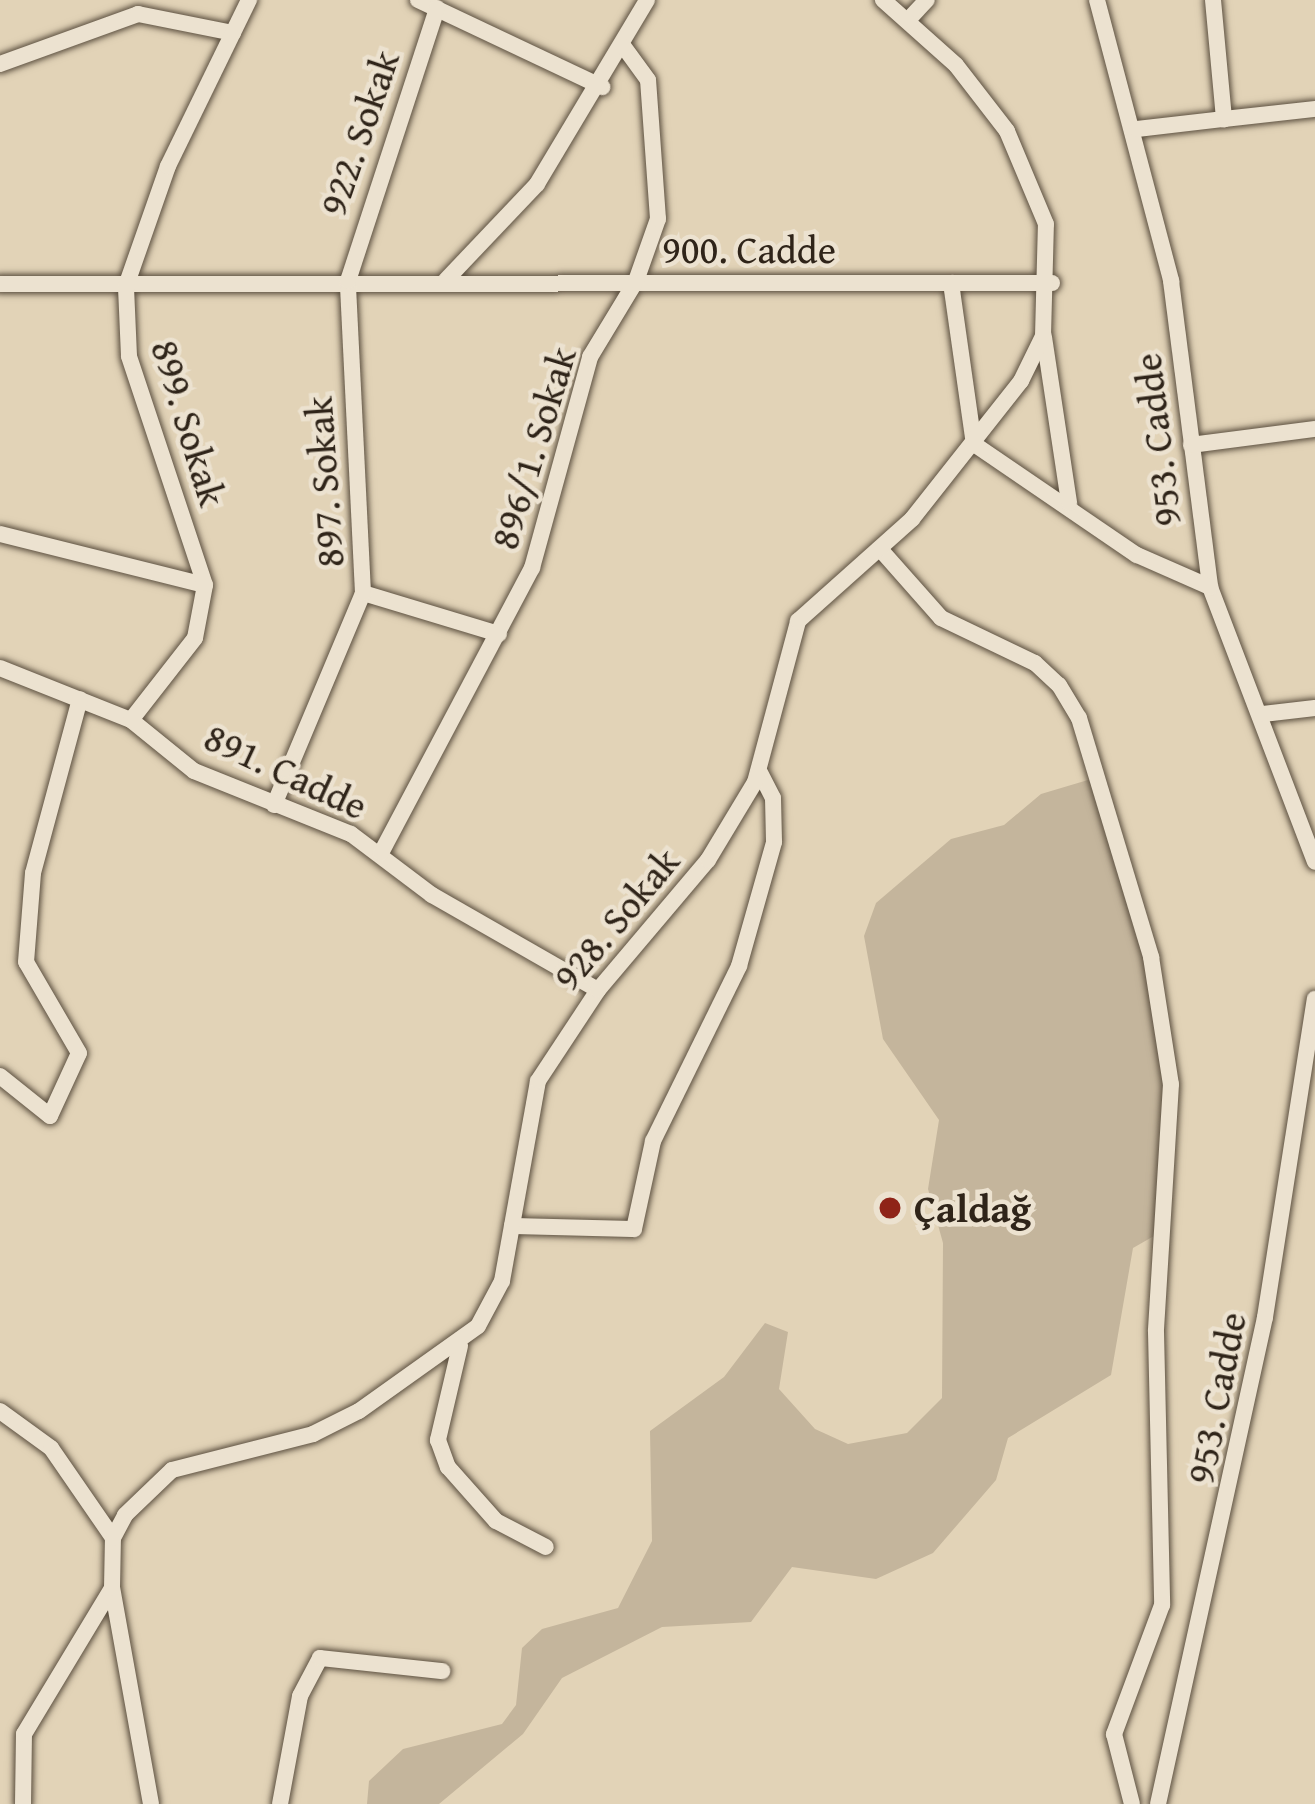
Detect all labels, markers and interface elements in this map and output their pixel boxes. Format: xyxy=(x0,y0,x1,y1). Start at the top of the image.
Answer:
street label: 922. Sokak xyxy=(309,44,409,222)
street label: 900. Cadde xyxy=(662,226,836,272)
street label: 899. Sokak xyxy=(142,334,236,512)
street label: 896/1. Sokak xyxy=(480,341,586,555)
street label: 953. Cadde xyxy=(1123,351,1191,529)
street label: 897. Sokak xyxy=(295,395,353,569)
street label: 891. Cadde xyxy=(197,713,375,829)
street label: 928. Sokak xyxy=(543,838,689,1000)
place label: Çaldağ xyxy=(914,1185,1031,1231)
marker: Çaldağ xyxy=(877,1195,903,1221)
street label: 953. Cadde xyxy=(1176,1308,1256,1488)

